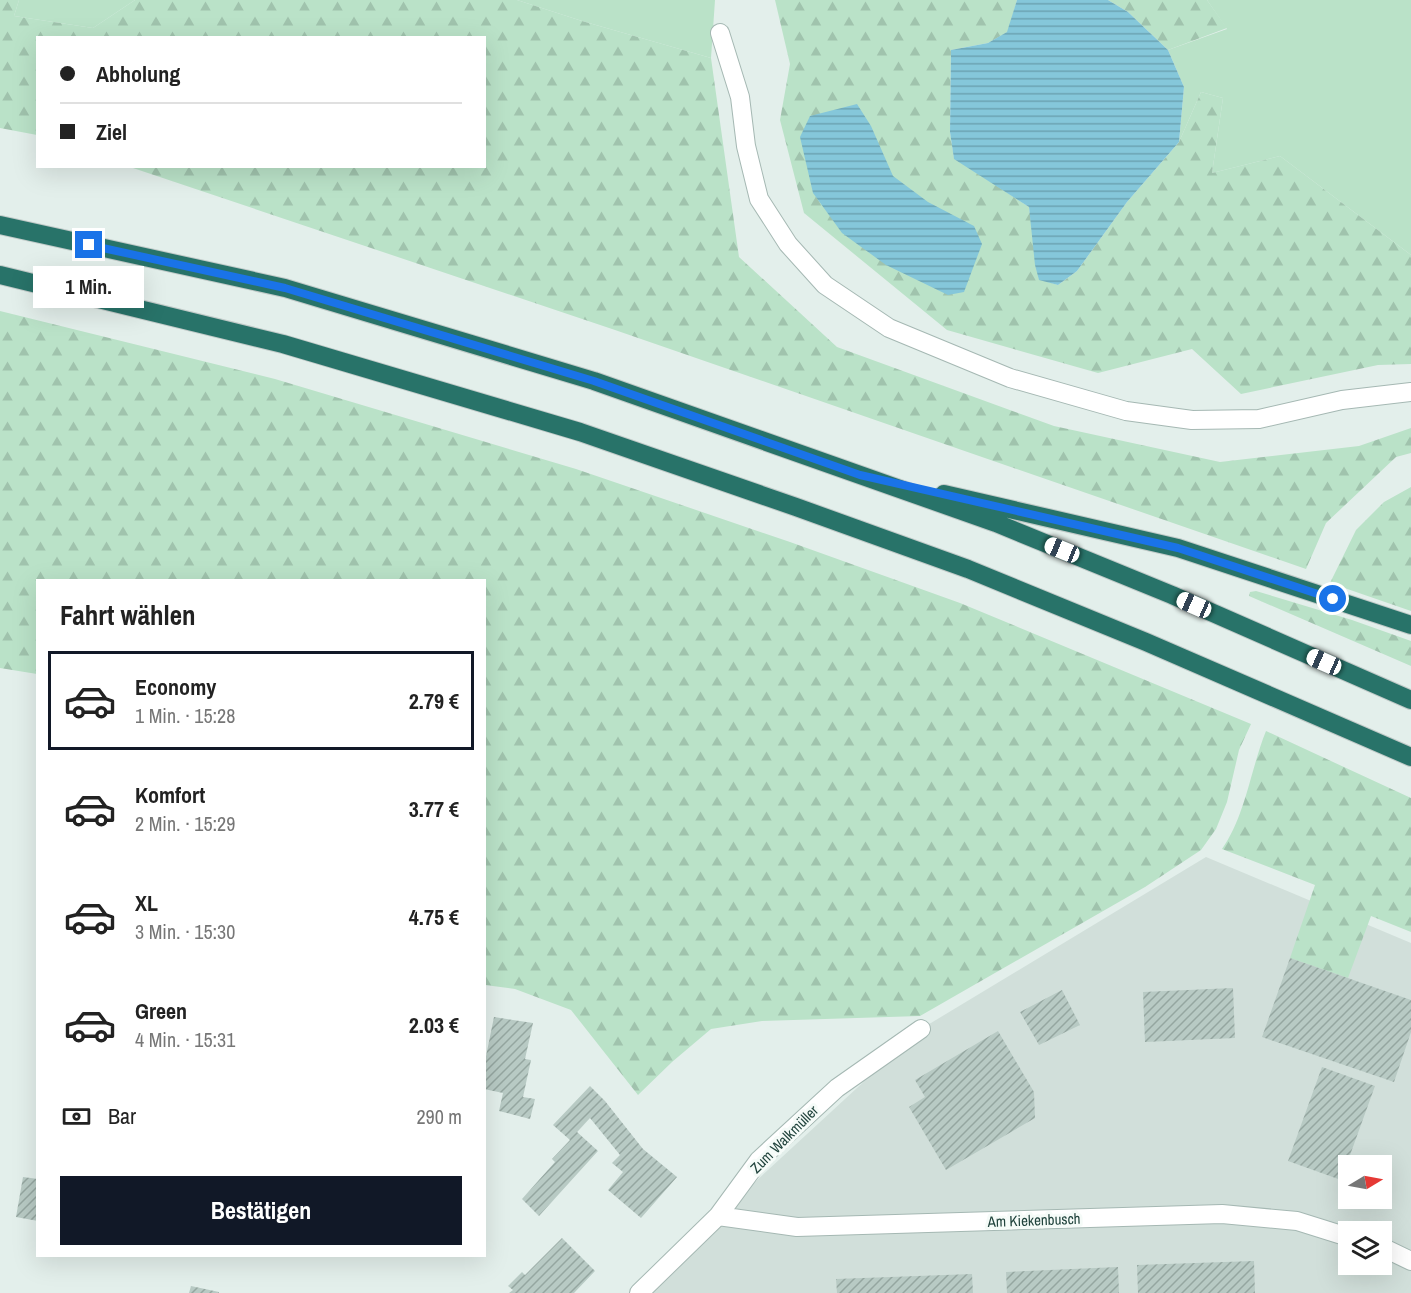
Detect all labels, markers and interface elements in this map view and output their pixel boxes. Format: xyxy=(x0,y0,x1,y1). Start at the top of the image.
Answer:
text: Abholung xyxy=(96,59,180,89)
text: Ziel xyxy=(96,117,127,147)
route end xyxy=(75,231,102,258)
callout: 1 Min. xyxy=(34,266,144,308)
text: 1 Min. xyxy=(65,273,112,300)
car xyxy=(1042,535,1082,565)
route start xyxy=(1319,585,1346,612)
car xyxy=(1174,589,1214,621)
text: Fahrt wählen xyxy=(60,597,196,633)
car xyxy=(1304,646,1344,678)
text: Economy xyxy=(135,672,216,702)
icon: car xyxy=(63,674,117,728)
text: 2.79 € xyxy=(409,686,459,716)
text: 1 Min. · 15:28 xyxy=(135,702,235,729)
text: Komfort xyxy=(135,780,205,810)
icon: car xyxy=(63,782,117,836)
text: 3.77 € xyxy=(409,794,459,824)
text: 2 Min. · 15:29 xyxy=(135,810,235,837)
text: XL xyxy=(135,888,158,918)
icon: car xyxy=(63,890,117,944)
text: 4.75 € xyxy=(409,902,459,932)
text: 3 Min. · 15:30 xyxy=(135,918,235,945)
text: Green xyxy=(135,996,187,1026)
icon: car xyxy=(63,998,117,1052)
text: 2.03 € xyxy=(409,1010,459,1040)
text: 4 Min. · 15:31 xyxy=(135,1026,235,1053)
icon: cash xyxy=(60,1100,93,1133)
street label: Zum Walkmüller xyxy=(745,1100,823,1178)
text: Bar xyxy=(108,1101,136,1131)
text: 290 m xyxy=(416,1103,462,1130)
north arrow xyxy=(1338,1155,1392,1209)
map controls xyxy=(1338,1155,1392,1275)
button: Bestätigen xyxy=(60,1176,462,1245)
street label: Am Kiekenbusch xyxy=(986,1208,1081,1232)
button: layers xyxy=(1338,1221,1392,1275)

